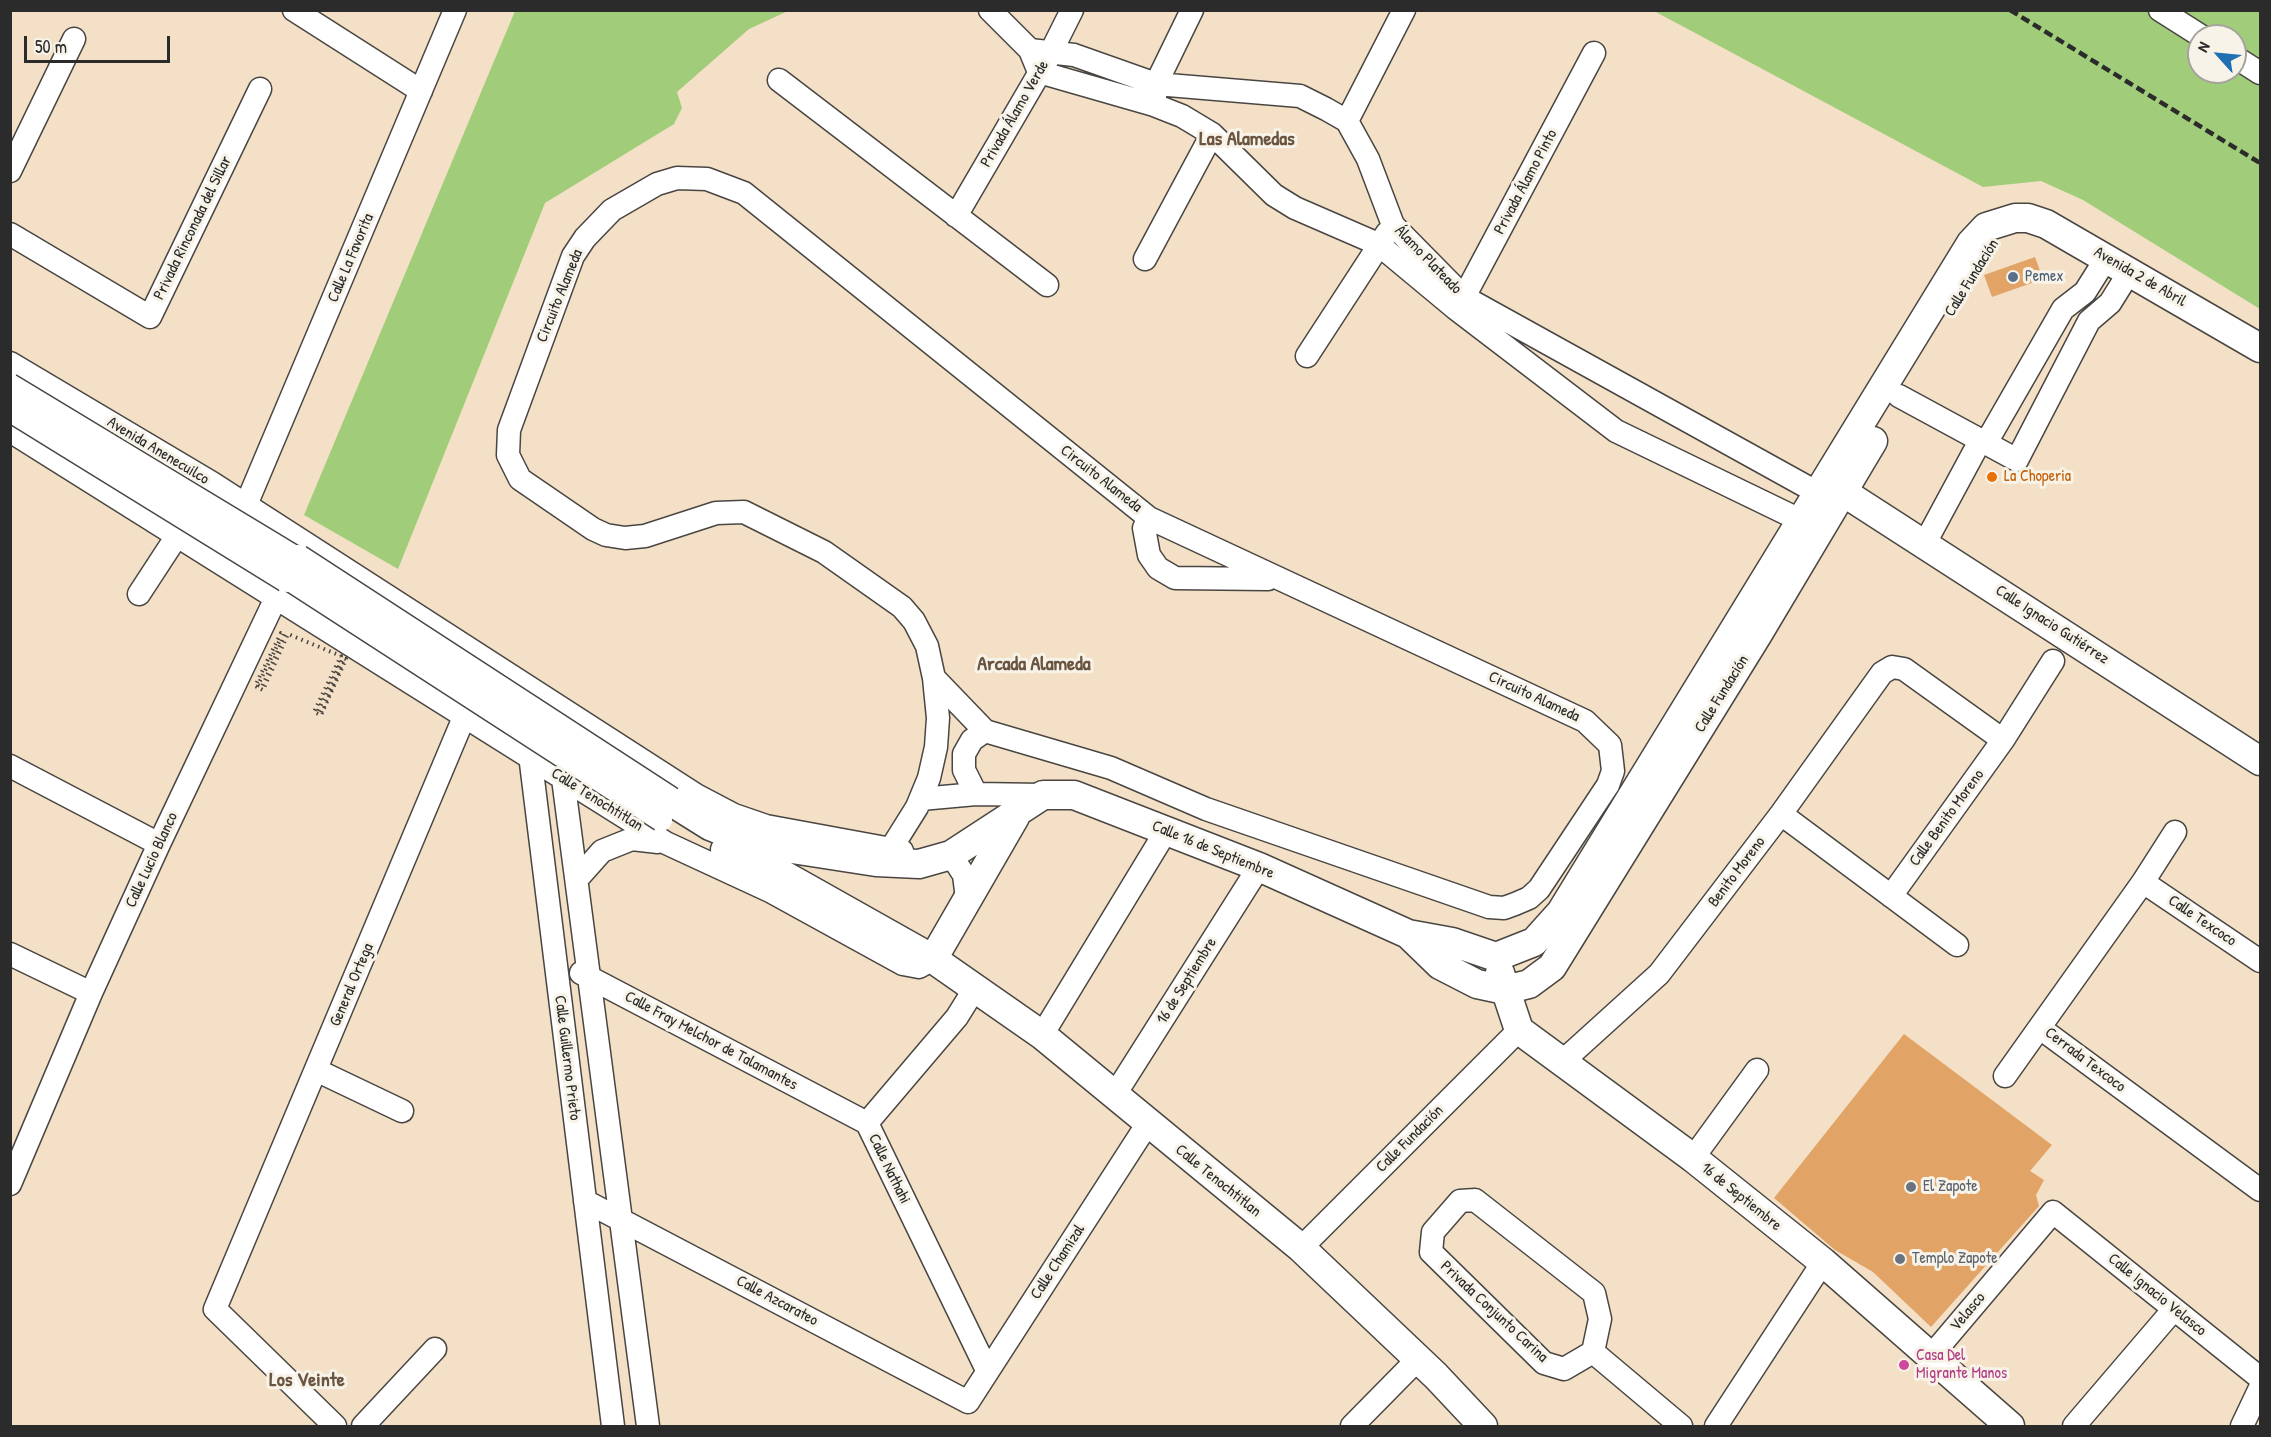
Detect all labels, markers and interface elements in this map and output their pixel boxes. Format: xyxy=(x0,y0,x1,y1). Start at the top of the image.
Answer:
scale bar xyxy=(27,24,172,62)
north arrow xyxy=(2187,24,2247,84)
text: 50 m xyxy=(35,34,67,59)
text: N xyxy=(2191,38,2214,56)
street label: Privada Álamo Verde xyxy=(977,57,1053,171)
street label: Privada Álamo Pinto xyxy=(1490,126,1562,238)
district label: Las Alamedas xyxy=(1199,128,1295,152)
street label: Privada Rinconada del Sillar xyxy=(150,153,236,303)
street label: Calle La Favorita xyxy=(324,211,378,305)
street label: Álamo Plateado xyxy=(1390,222,1466,298)
street label: Calle Fundación xyxy=(1941,236,2003,320)
street label: Avenida 2 de Abril xyxy=(2090,243,2190,311)
street label: Circuito Alameda xyxy=(533,247,587,345)
place label: Pemex xyxy=(2025,267,2063,287)
marker: Pemex xyxy=(2006,270,2020,284)
street label: Avenida Anenecuilco xyxy=(103,413,213,489)
street label: Circuito Alameda xyxy=(1056,441,1146,517)
place label: La Choperia xyxy=(2004,467,2071,487)
marker: La Choperia xyxy=(1985,470,1999,484)
street label: Calle Ignacio Gutiérrez xyxy=(1992,581,2112,669)
street label: Calle Fundación xyxy=(1691,652,1753,736)
district label: Arcada Alameda xyxy=(977,653,1091,677)
street label: Circuito Alameda xyxy=(1485,667,1583,727)
street label: Calle Tenochtitlan xyxy=(547,764,647,836)
street label: Calle Benito Moreno xyxy=(1905,766,1989,870)
street label: Calle Lucio Blanco xyxy=(122,809,182,911)
street label: Calle 16 de Septiembre xyxy=(1149,817,1277,883)
street label: Benito Moreno xyxy=(1704,833,1770,911)
street label: Calle Texcoco xyxy=(2164,891,2240,951)
street label: 16 de Septiembre xyxy=(1153,934,1221,1028)
street label: General Ortega xyxy=(326,941,378,1029)
street label: Calle Fray Melchor de Talamantes xyxy=(621,987,801,1095)
street label: Calle Guillermo Prieto xyxy=(550,994,584,1122)
street label: Cerrada Texcoco xyxy=(2041,1023,2129,1097)
street label: Calle Fundación xyxy=(1372,1101,1448,1177)
street label: Calle Nathahi xyxy=(864,1131,914,1207)
street label: Calle Tenochtitlan xyxy=(1171,1141,1265,1221)
street label: 16 de Septiembre xyxy=(1697,1159,1785,1235)
place label: El Zapote xyxy=(1923,1177,1978,1197)
marker: El Zapote xyxy=(1904,1180,1918,1194)
street label: Calle Chamizal xyxy=(1027,1221,1089,1303)
place label: Templo Zapote xyxy=(1912,1249,1998,1269)
street label: Calle Ignacio Velasco xyxy=(2104,1249,2210,1341)
marker: Templo Zapote xyxy=(1893,1252,1907,1266)
street label: Privada Conjunto Carina xyxy=(1436,1257,1552,1367)
street label: Calle Azcarateo xyxy=(733,1271,821,1331)
street label: Velasco xyxy=(1946,1289,1990,1335)
place label: Casa Del Migrante Manos xyxy=(1916,1346,2007,1384)
marker: Casa Del Migrante Manos xyxy=(1897,1358,1911,1372)
district label: Los Veinte xyxy=(269,1369,345,1393)

